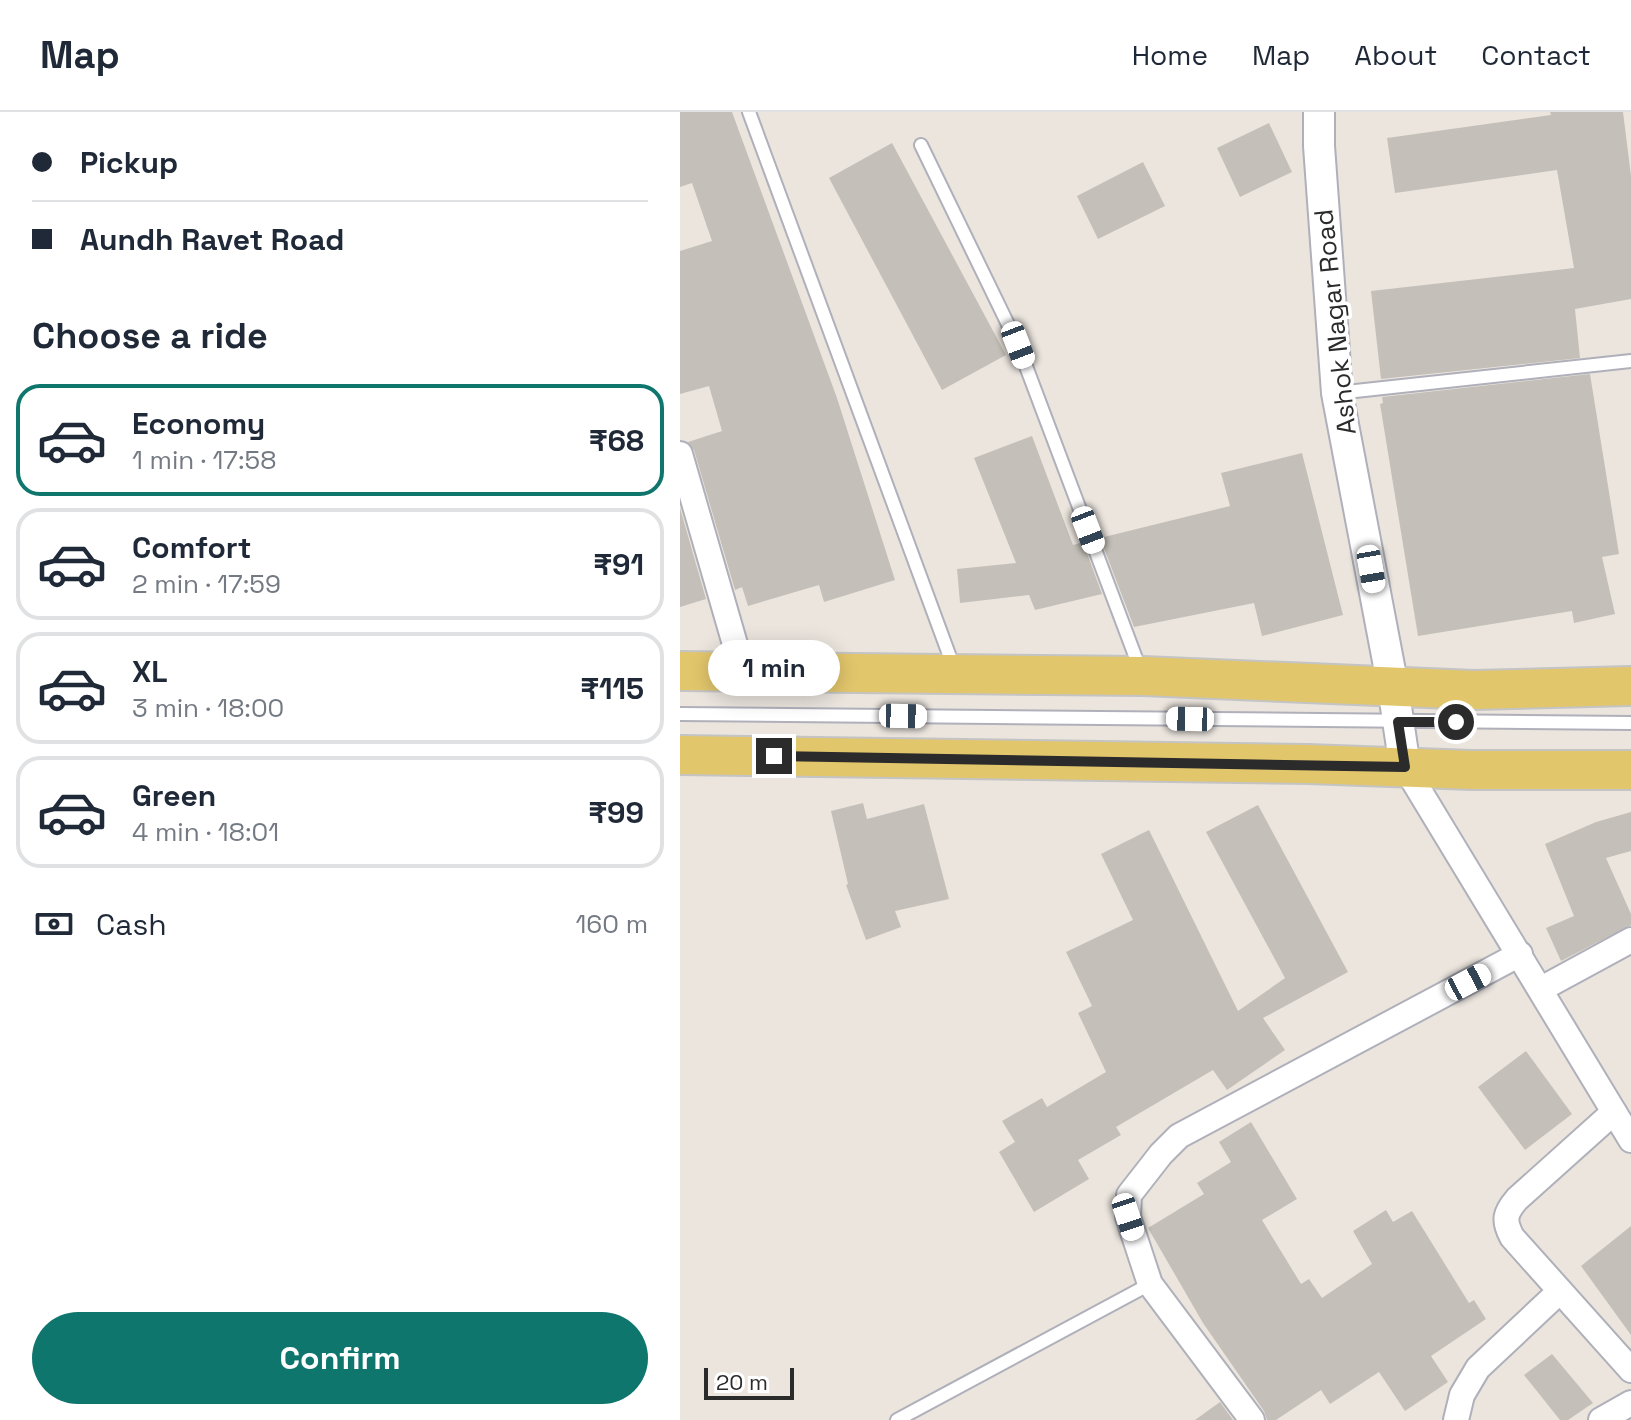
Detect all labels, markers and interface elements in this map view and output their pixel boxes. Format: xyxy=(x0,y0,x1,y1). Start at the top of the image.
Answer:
text: Map xyxy=(40,31,120,79)
text: Home xyxy=(1132,37,1208,73)
text: Map xyxy=(1252,37,1310,73)
text: About xyxy=(1354,37,1437,73)
text: Contact xyxy=(1481,37,1591,73)
text: Pickup xyxy=(80,143,178,182)
street label: Ashok Nagar Road xyxy=(1306,208,1364,436)
text: Aundh Ravet Road xyxy=(80,220,344,259)
text: Choose a ride xyxy=(32,313,268,359)
car xyxy=(998,318,1038,372)
icon: car xyxy=(36,404,108,476)
text: Economy xyxy=(132,404,265,443)
text: ₹68 xyxy=(589,421,644,460)
text: 1 min · 17:58 xyxy=(132,443,276,477)
car xyxy=(1068,503,1108,557)
icon: car xyxy=(36,528,108,600)
text: Comfort xyxy=(132,528,251,567)
car xyxy=(1355,543,1387,595)
text: ₹91 xyxy=(593,545,644,584)
text: 2 min · 17:59 xyxy=(132,567,281,601)
callout: 1 min xyxy=(708,640,840,696)
text: 1 min xyxy=(742,651,806,685)
icon: car xyxy=(36,652,108,724)
text: XL xyxy=(132,652,168,691)
text: ₹115 xyxy=(580,669,644,708)
text: 3 min · 18:00 xyxy=(132,691,284,725)
car xyxy=(879,704,927,728)
route start xyxy=(1438,704,1474,740)
car xyxy=(1166,707,1214,731)
route end xyxy=(756,738,792,774)
icon: car xyxy=(36,776,108,848)
text: Green xyxy=(132,776,216,815)
text: ₹99 xyxy=(588,793,644,832)
text: 4 min · 18:01 xyxy=(132,815,279,849)
icon: cash xyxy=(32,902,76,946)
text: Cash xyxy=(96,905,167,944)
text: 160 m xyxy=(576,907,648,941)
car xyxy=(1441,960,1495,1004)
car xyxy=(1109,1190,1147,1244)
button: Confirm xyxy=(32,1312,648,1404)
scale bar xyxy=(704,1364,794,1400)
text: 20 m xyxy=(716,1368,768,1396)

